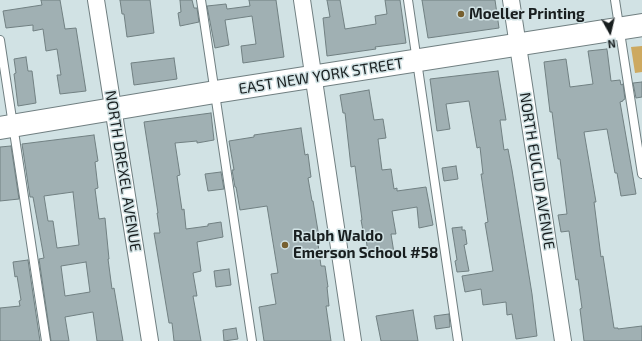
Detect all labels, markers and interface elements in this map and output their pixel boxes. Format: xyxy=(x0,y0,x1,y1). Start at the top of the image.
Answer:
place label: Moeller Printing xyxy=(469,5,585,23)
marker: Moeller Printing xyxy=(456,9,466,19)
north arrow xyxy=(590,12,630,52)
text: N xyxy=(607,37,617,51)
street label: EAST NEW YORK STREET xyxy=(237,54,405,98)
street label: NORTH DREXEL AVENUE xyxy=(101,89,145,253)
street label: NORTH EUCLID AVENUE xyxy=(516,91,558,251)
place label: Ralph Waldo Emerson School #58 xyxy=(293,227,438,262)
marker: Ralph Waldo Emerson School #58 xyxy=(280,240,290,250)

